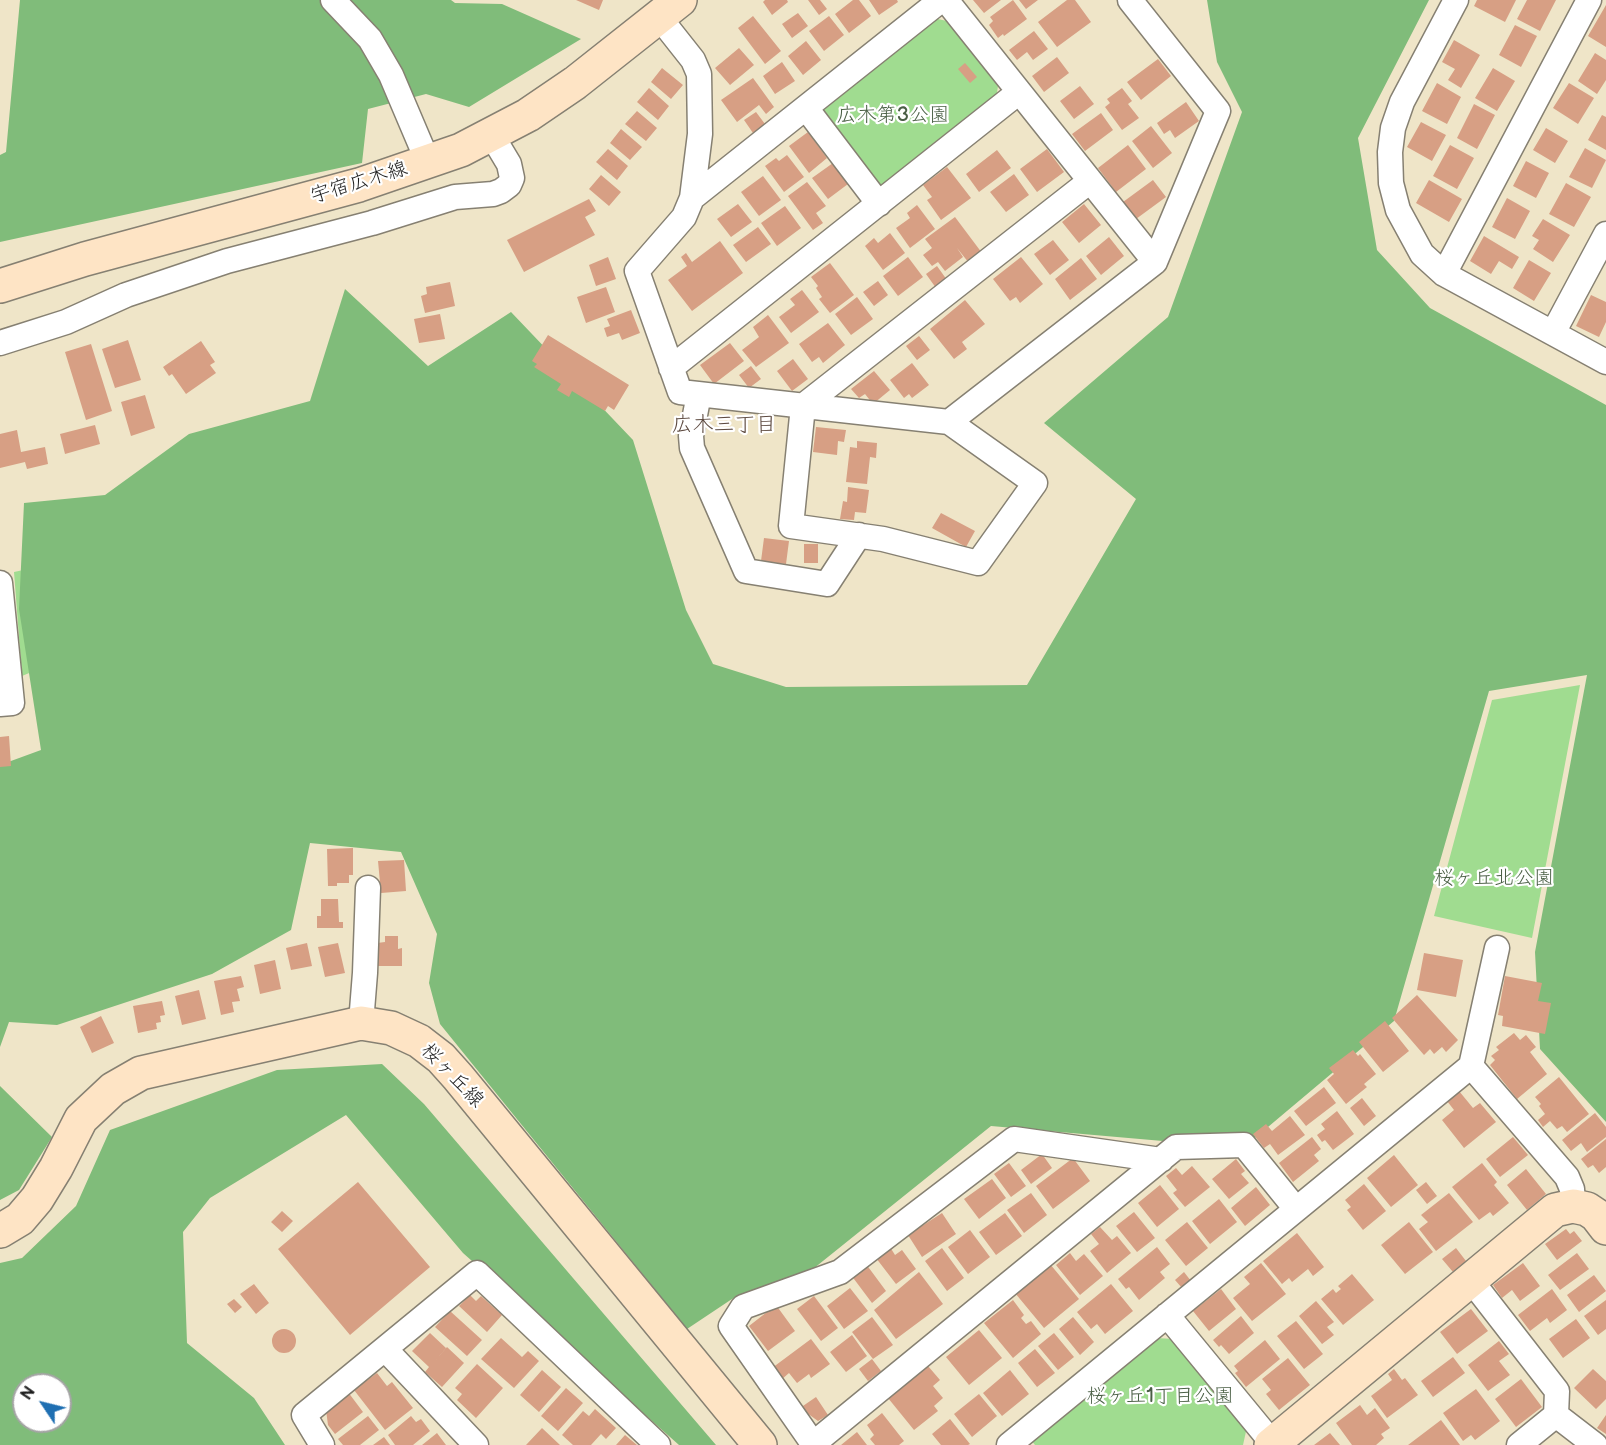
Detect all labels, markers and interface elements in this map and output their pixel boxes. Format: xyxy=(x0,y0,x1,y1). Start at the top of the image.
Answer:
park label: 広木第3公園 xyxy=(837,104,949,128)
street label: 宇宿広木線 xyxy=(308,157,410,209)
district label: 広木三丁目 xyxy=(672,413,776,439)
park label: 桜ヶ丘北公園 xyxy=(1434,867,1554,891)
street label: 桜ヶ丘線 xyxy=(416,1039,488,1113)
north arrow xyxy=(12,1373,72,1433)
text: N xyxy=(17,1383,40,1404)
park label: 桜ヶ丘1丁目公園 xyxy=(1086,1385,1234,1409)

